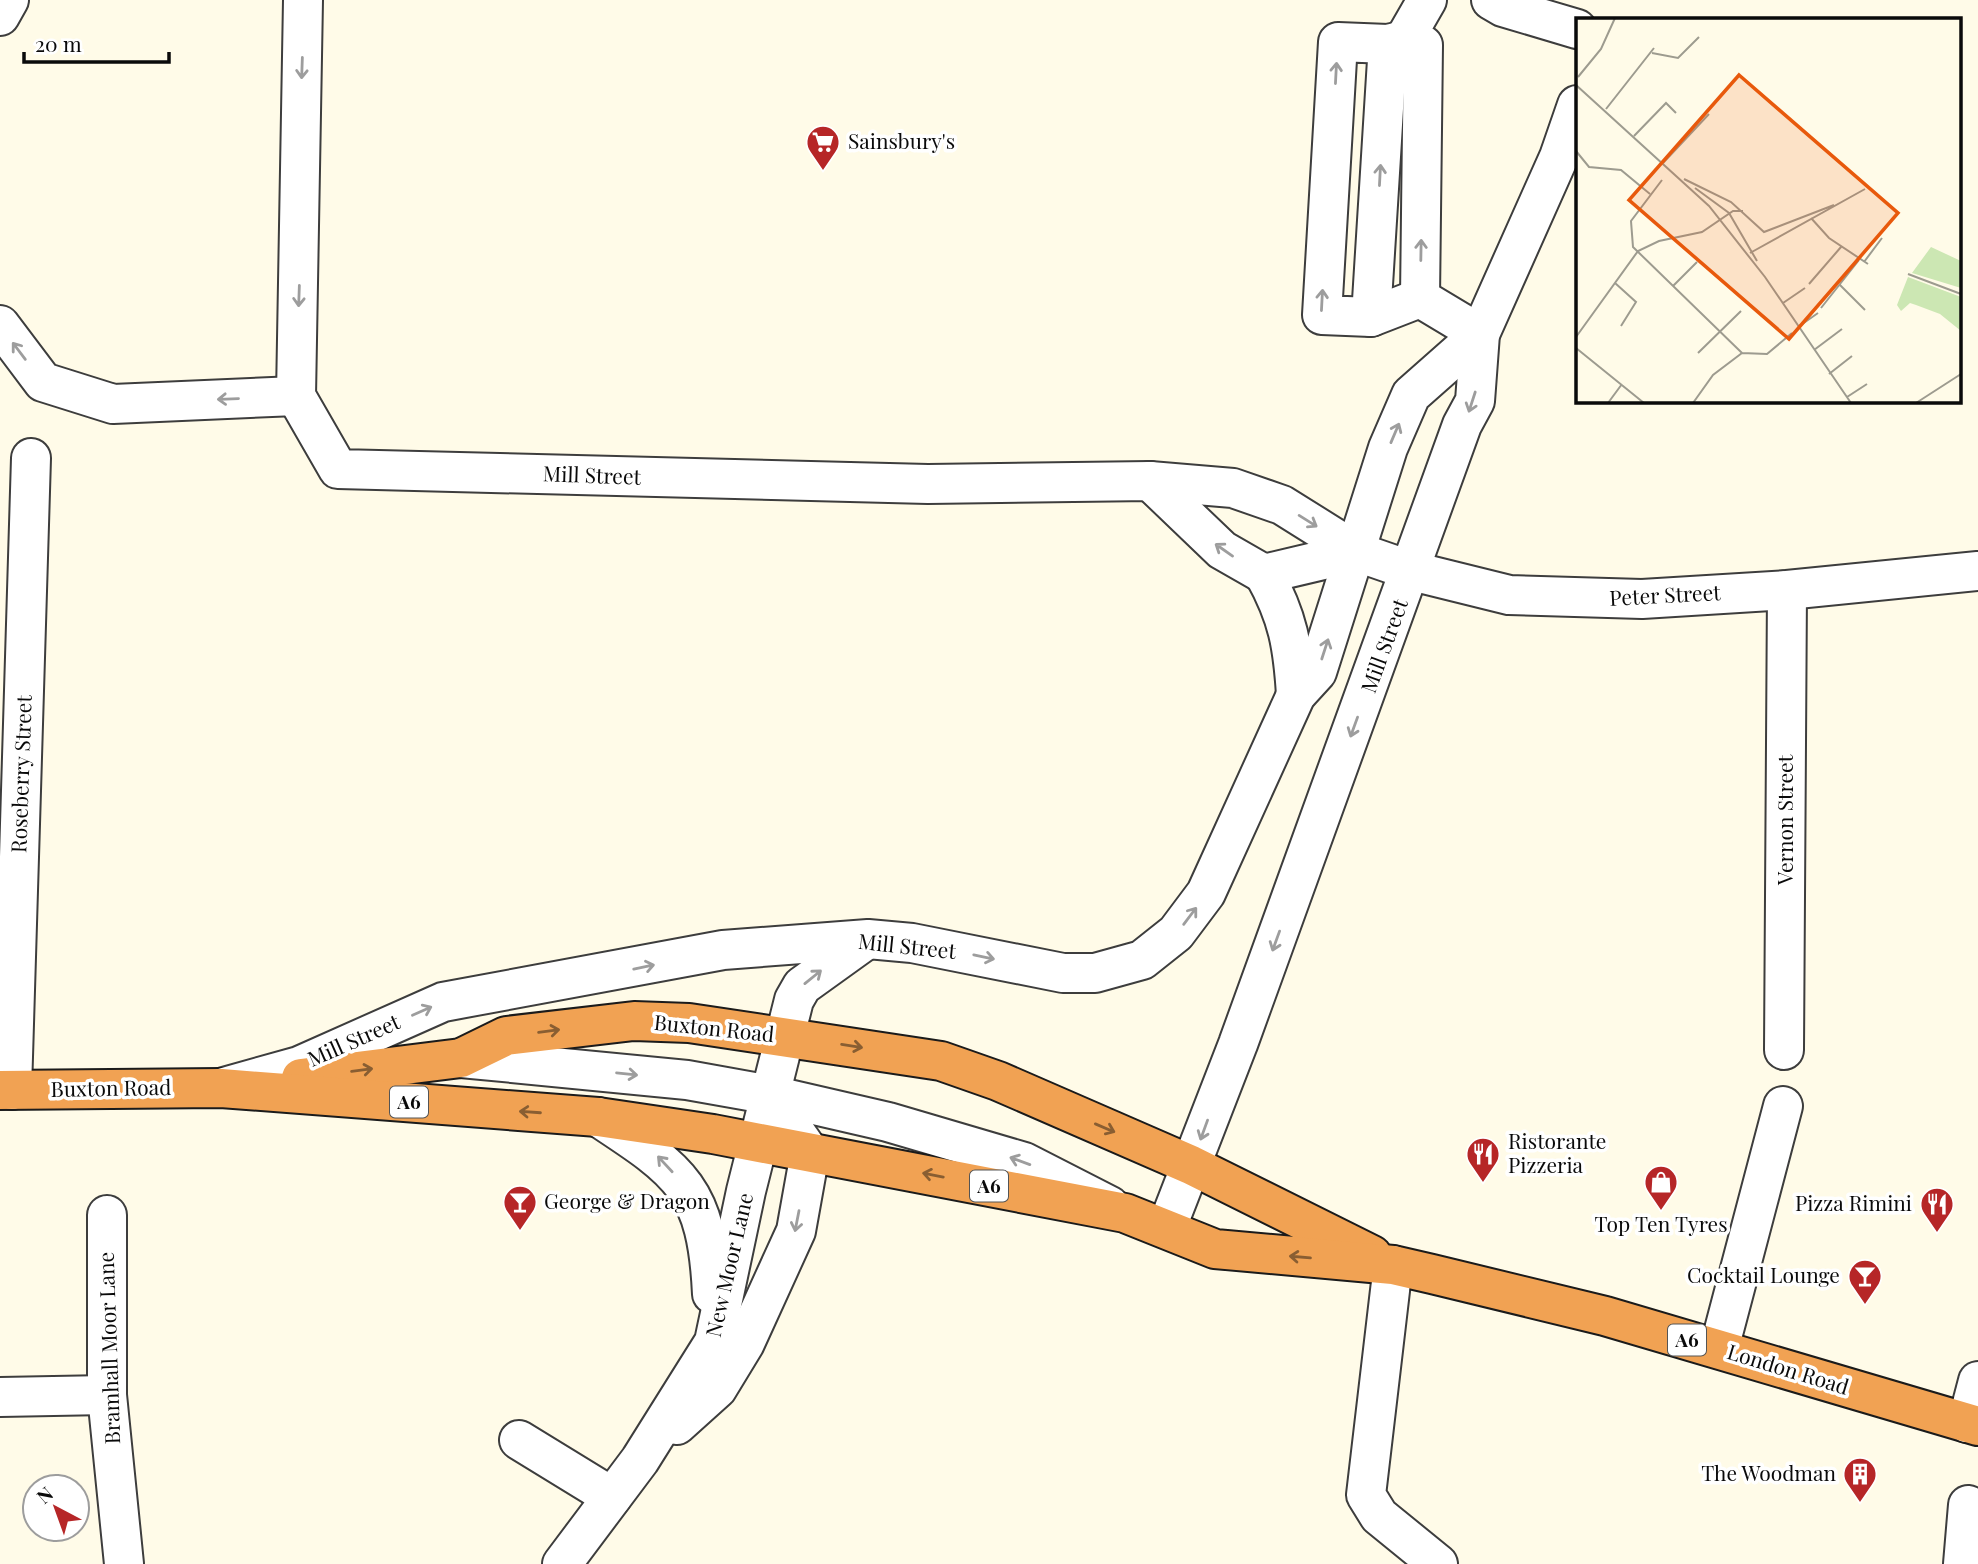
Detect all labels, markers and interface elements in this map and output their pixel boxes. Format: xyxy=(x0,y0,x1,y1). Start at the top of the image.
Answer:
inset map xyxy=(1576,18,1960,402)
scale bar xyxy=(24,21,170,65)
text: 20 m xyxy=(35,29,82,57)
one-way arrow xyxy=(296,56,309,79)
one-way arrow xyxy=(1330,63,1343,85)
supermarket icon: Sainsbury's xyxy=(804,123,842,172)
place label: Sainsbury's xyxy=(848,126,955,154)
one-way arrow xyxy=(1374,165,1387,187)
one-way arrow xyxy=(1414,239,1428,262)
one-way arrow xyxy=(292,284,306,307)
one-way arrow xyxy=(1316,289,1329,312)
one-way arrow xyxy=(12,342,27,360)
one-way arrow xyxy=(1464,390,1477,412)
one-way arrow xyxy=(217,392,240,405)
one-way arrow xyxy=(1389,423,1402,444)
street label: Mill Street xyxy=(543,458,642,490)
one-way arrow xyxy=(1298,515,1318,529)
one-way arrow xyxy=(1215,543,1234,557)
street label: Peter Street xyxy=(1609,577,1722,611)
street label: Mill Street xyxy=(1353,594,1413,696)
one-way arrow xyxy=(1319,638,1332,660)
street label: Roseberry Street xyxy=(3,694,37,853)
one-way arrow xyxy=(1347,716,1360,738)
street label: Vernon Street xyxy=(1770,754,1798,886)
one-way arrow xyxy=(1182,907,1197,926)
street label: Mill Street xyxy=(857,926,958,964)
one-way arrow xyxy=(1269,930,1281,952)
one-way arrow xyxy=(972,950,995,964)
one-way arrow xyxy=(632,959,655,973)
one-way arrow xyxy=(804,970,822,985)
one-way arrow xyxy=(410,1004,432,1017)
street label: Mill Street xyxy=(303,1006,404,1072)
street label: Buxton Road xyxy=(653,1007,776,1047)
one-way arrow xyxy=(537,1025,560,1038)
one-way arrow xyxy=(840,1040,863,1053)
one-way arrow xyxy=(350,1064,373,1077)
one-way arrow xyxy=(615,1068,638,1081)
street label: Buxton Road xyxy=(50,1072,172,1102)
road number: A6 xyxy=(390,1086,428,1118)
one-way arrow xyxy=(519,1105,541,1118)
one-way arrow xyxy=(1196,1118,1209,1140)
one-way arrow xyxy=(1094,1122,1116,1135)
place label: Ristorante Pizzeria xyxy=(1508,1126,1607,1178)
restaurant icon: Ristorante Pizzeria xyxy=(1464,1135,1502,1184)
one-way arrow xyxy=(1009,1154,1031,1166)
one-way arrow xyxy=(656,1156,673,1173)
shop icon: Top Ten Tyres xyxy=(1642,1163,1680,1212)
one-way arrow xyxy=(922,1168,945,1181)
road number: A6 xyxy=(970,1170,1008,1202)
bar icon: George & Dragon xyxy=(501,1183,539,1232)
restaurant icon: Pizza Rimini xyxy=(1918,1185,1956,1234)
place label: George & Dragon xyxy=(544,1186,710,1214)
place label: Pizza Rimini xyxy=(1795,1188,1912,1216)
street label: New Moor Lane xyxy=(698,1190,758,1339)
one-way arrow xyxy=(790,1209,804,1232)
place label: Top Ten Tyres xyxy=(1594,1209,1728,1237)
one-way arrow xyxy=(1290,1250,1312,1263)
street label: Bramhall Moor Lane xyxy=(91,1251,125,1445)
bar icon: Cocktail Lounge xyxy=(1846,1257,1884,1306)
place label: Cocktail Lounge xyxy=(1687,1260,1840,1288)
road number: A6 xyxy=(1668,1324,1706,1356)
street label: London Road xyxy=(1724,1336,1853,1400)
building icon: The Woodman xyxy=(1841,1455,1879,1504)
place label: The Woodman xyxy=(1701,1458,1836,1486)
north arrow xyxy=(21,1473,91,1543)
text: N xyxy=(30,1480,58,1509)

